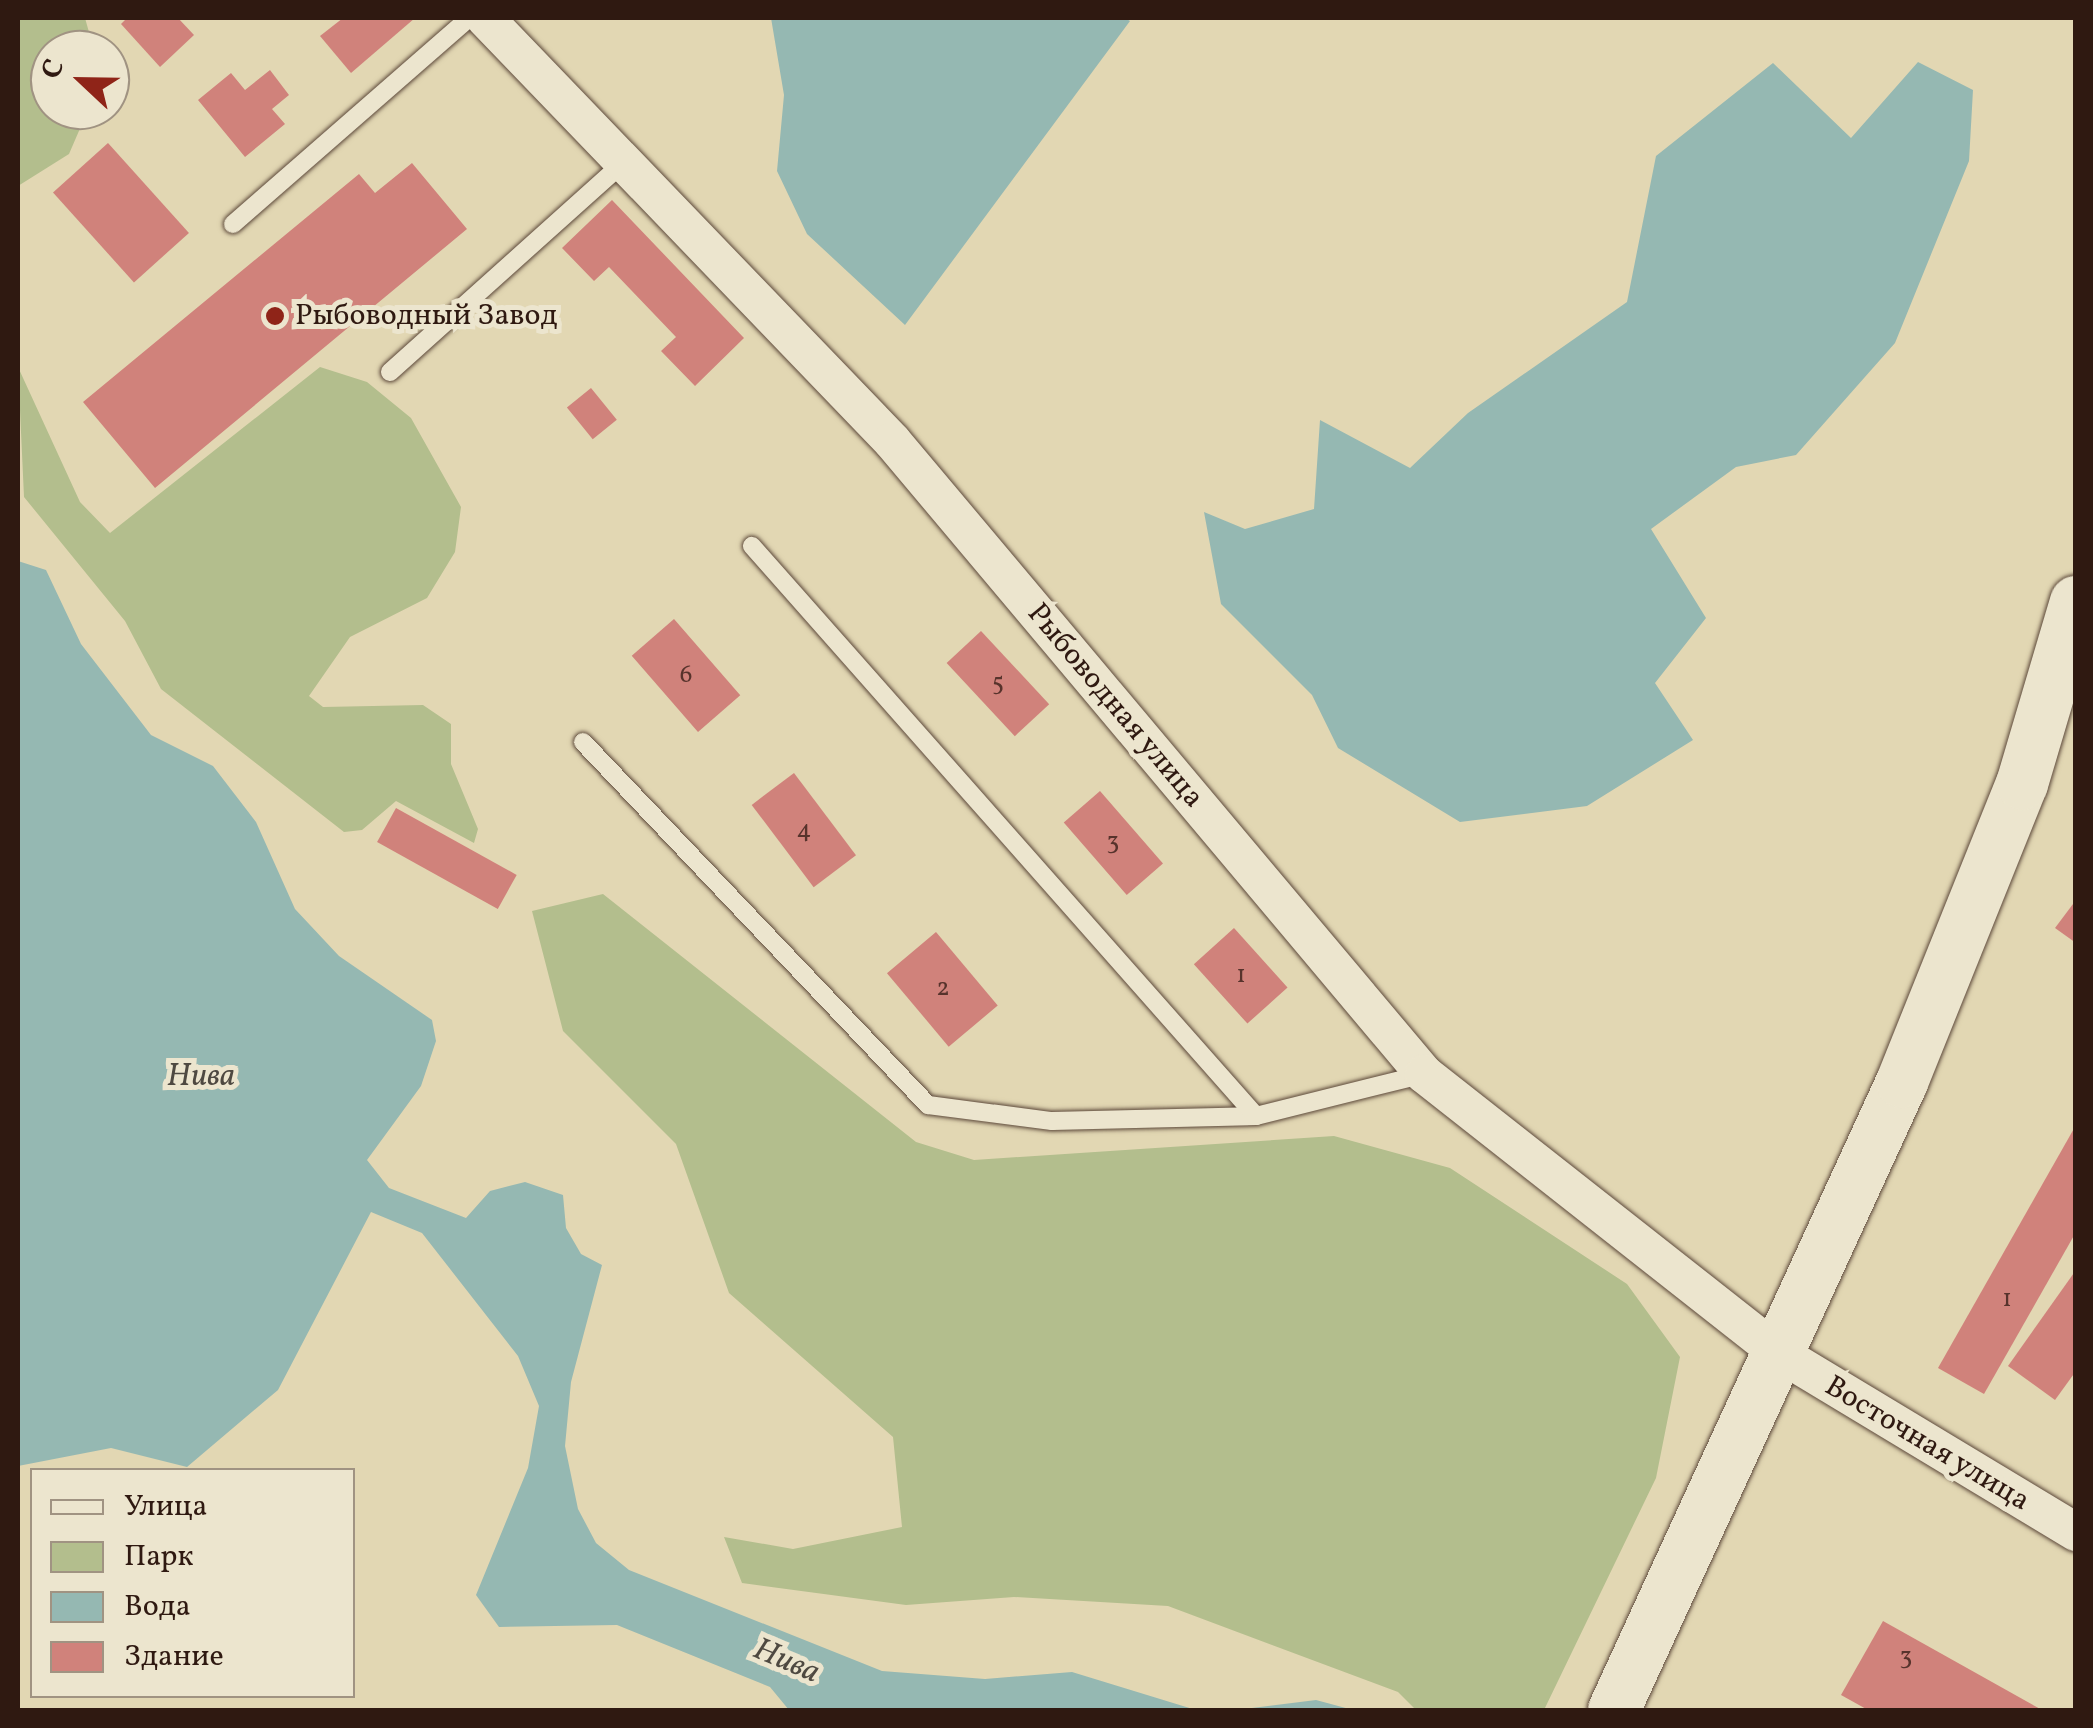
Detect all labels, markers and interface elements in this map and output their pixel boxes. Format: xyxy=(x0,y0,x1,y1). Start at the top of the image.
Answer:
north arrow xyxy=(30,30,130,130)
text: С xyxy=(32,54,75,85)
place label: Рыбоводный Завод xyxy=(295,298,557,334)
marker: Рыбоводный Завод xyxy=(264,305,286,327)
street label: Рыбоводная улица xyxy=(1019,596,1211,816)
house number: 6 xyxy=(680,661,692,691)
house number: 5 xyxy=(992,669,1004,699)
house number: 4 xyxy=(797,816,811,846)
house number: 3 xyxy=(1107,828,1119,858)
house number: 1 xyxy=(1236,961,1246,991)
house number: 2 xyxy=(936,974,950,1004)
water label: Нива xyxy=(167,1058,235,1096)
house number: 1 xyxy=(2002,1285,2012,1315)
street label: Восточная улица xyxy=(1818,1368,2036,1520)
legend xyxy=(30,1468,355,1698)
text: Улица xyxy=(124,1486,207,1528)
text: Парк xyxy=(124,1536,193,1578)
text: Вода xyxy=(124,1586,191,1628)
water label: Нива xyxy=(747,1631,825,1693)
text: Здание xyxy=(124,1636,224,1678)
house number: 3 xyxy=(1900,1643,1912,1673)

